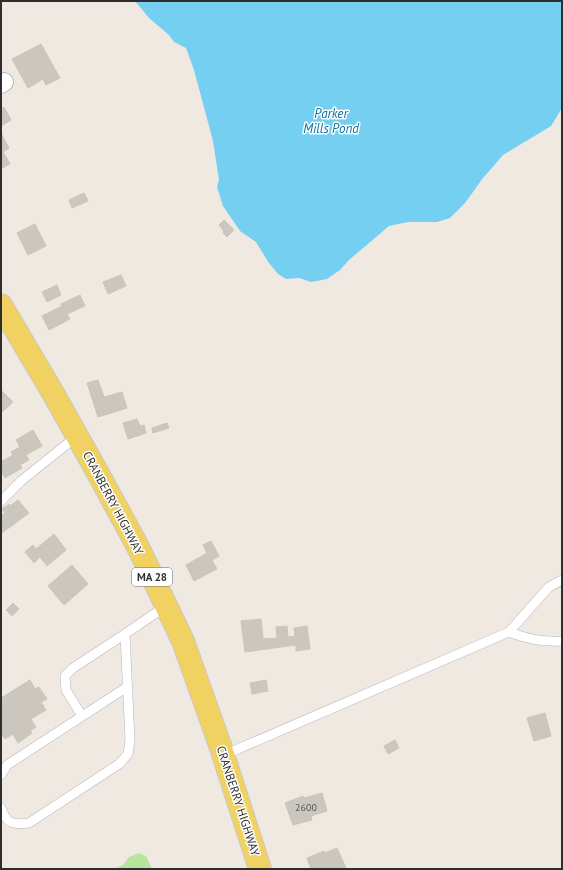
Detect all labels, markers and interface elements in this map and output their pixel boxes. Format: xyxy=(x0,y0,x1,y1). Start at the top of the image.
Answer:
water label: Parker Mills Pond xyxy=(303,105,359,137)
street label: CRANBERRY HIGHWAY xyxy=(80,449,147,557)
road number: MA 28 xyxy=(132,568,172,586)
street label: CRANBERRY HIGHWAY xyxy=(214,744,263,858)
house number: 2600 xyxy=(295,801,317,814)

